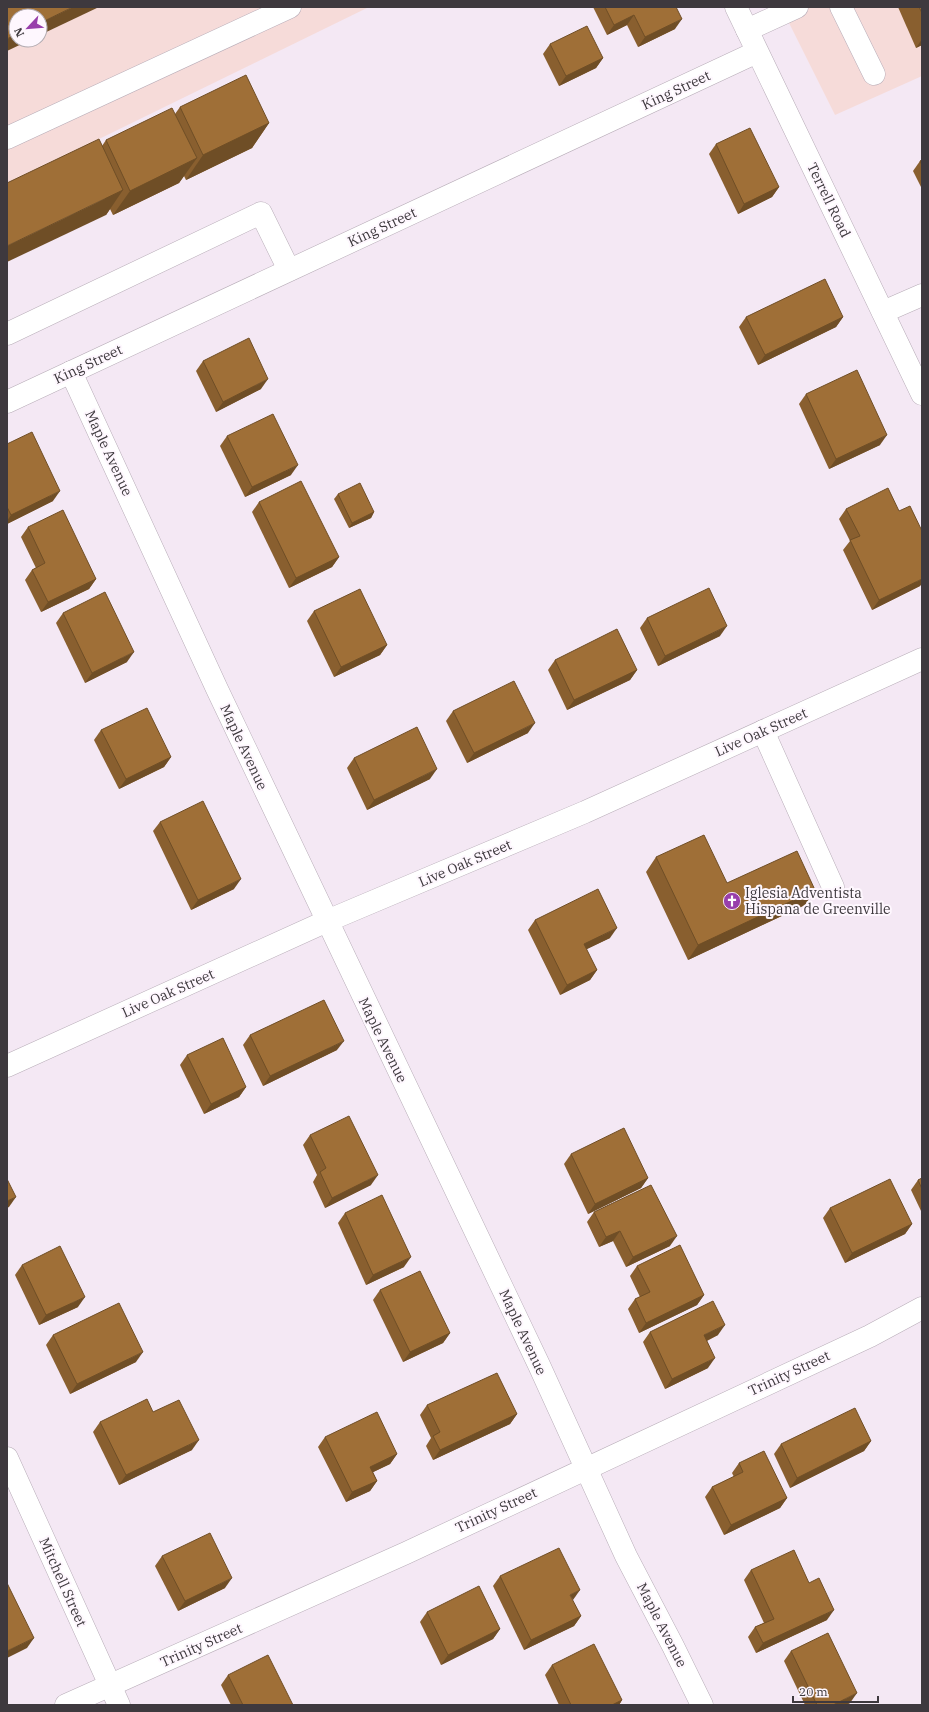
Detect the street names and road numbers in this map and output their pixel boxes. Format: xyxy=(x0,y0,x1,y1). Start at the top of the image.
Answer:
street label: King Street xyxy=(639,66,713,114)
street label: Terrell Road xyxy=(803,160,855,241)
street label: King Street xyxy=(345,203,419,251)
street label: King Street xyxy=(51,340,125,388)
street label: Maple Avenue xyxy=(81,407,137,499)
street label: Maple Avenue xyxy=(216,701,272,793)
street label: Live Oak Street xyxy=(712,704,810,760)
street label: Live Oak Street xyxy=(416,835,514,891)
street label: Live Oak Street xyxy=(119,965,217,1021)
street label: Maple Avenue xyxy=(355,994,411,1086)
street label: Maple Avenue xyxy=(495,1286,551,1378)
street label: Trinity Street xyxy=(745,1346,833,1400)
street label: Trinity Street xyxy=(452,1483,540,1537)
street label: Mitchell Street xyxy=(35,1534,91,1630)
street label: Maple Avenue xyxy=(633,1580,691,1670)
street label: Trinity Street xyxy=(157,1619,245,1671)

